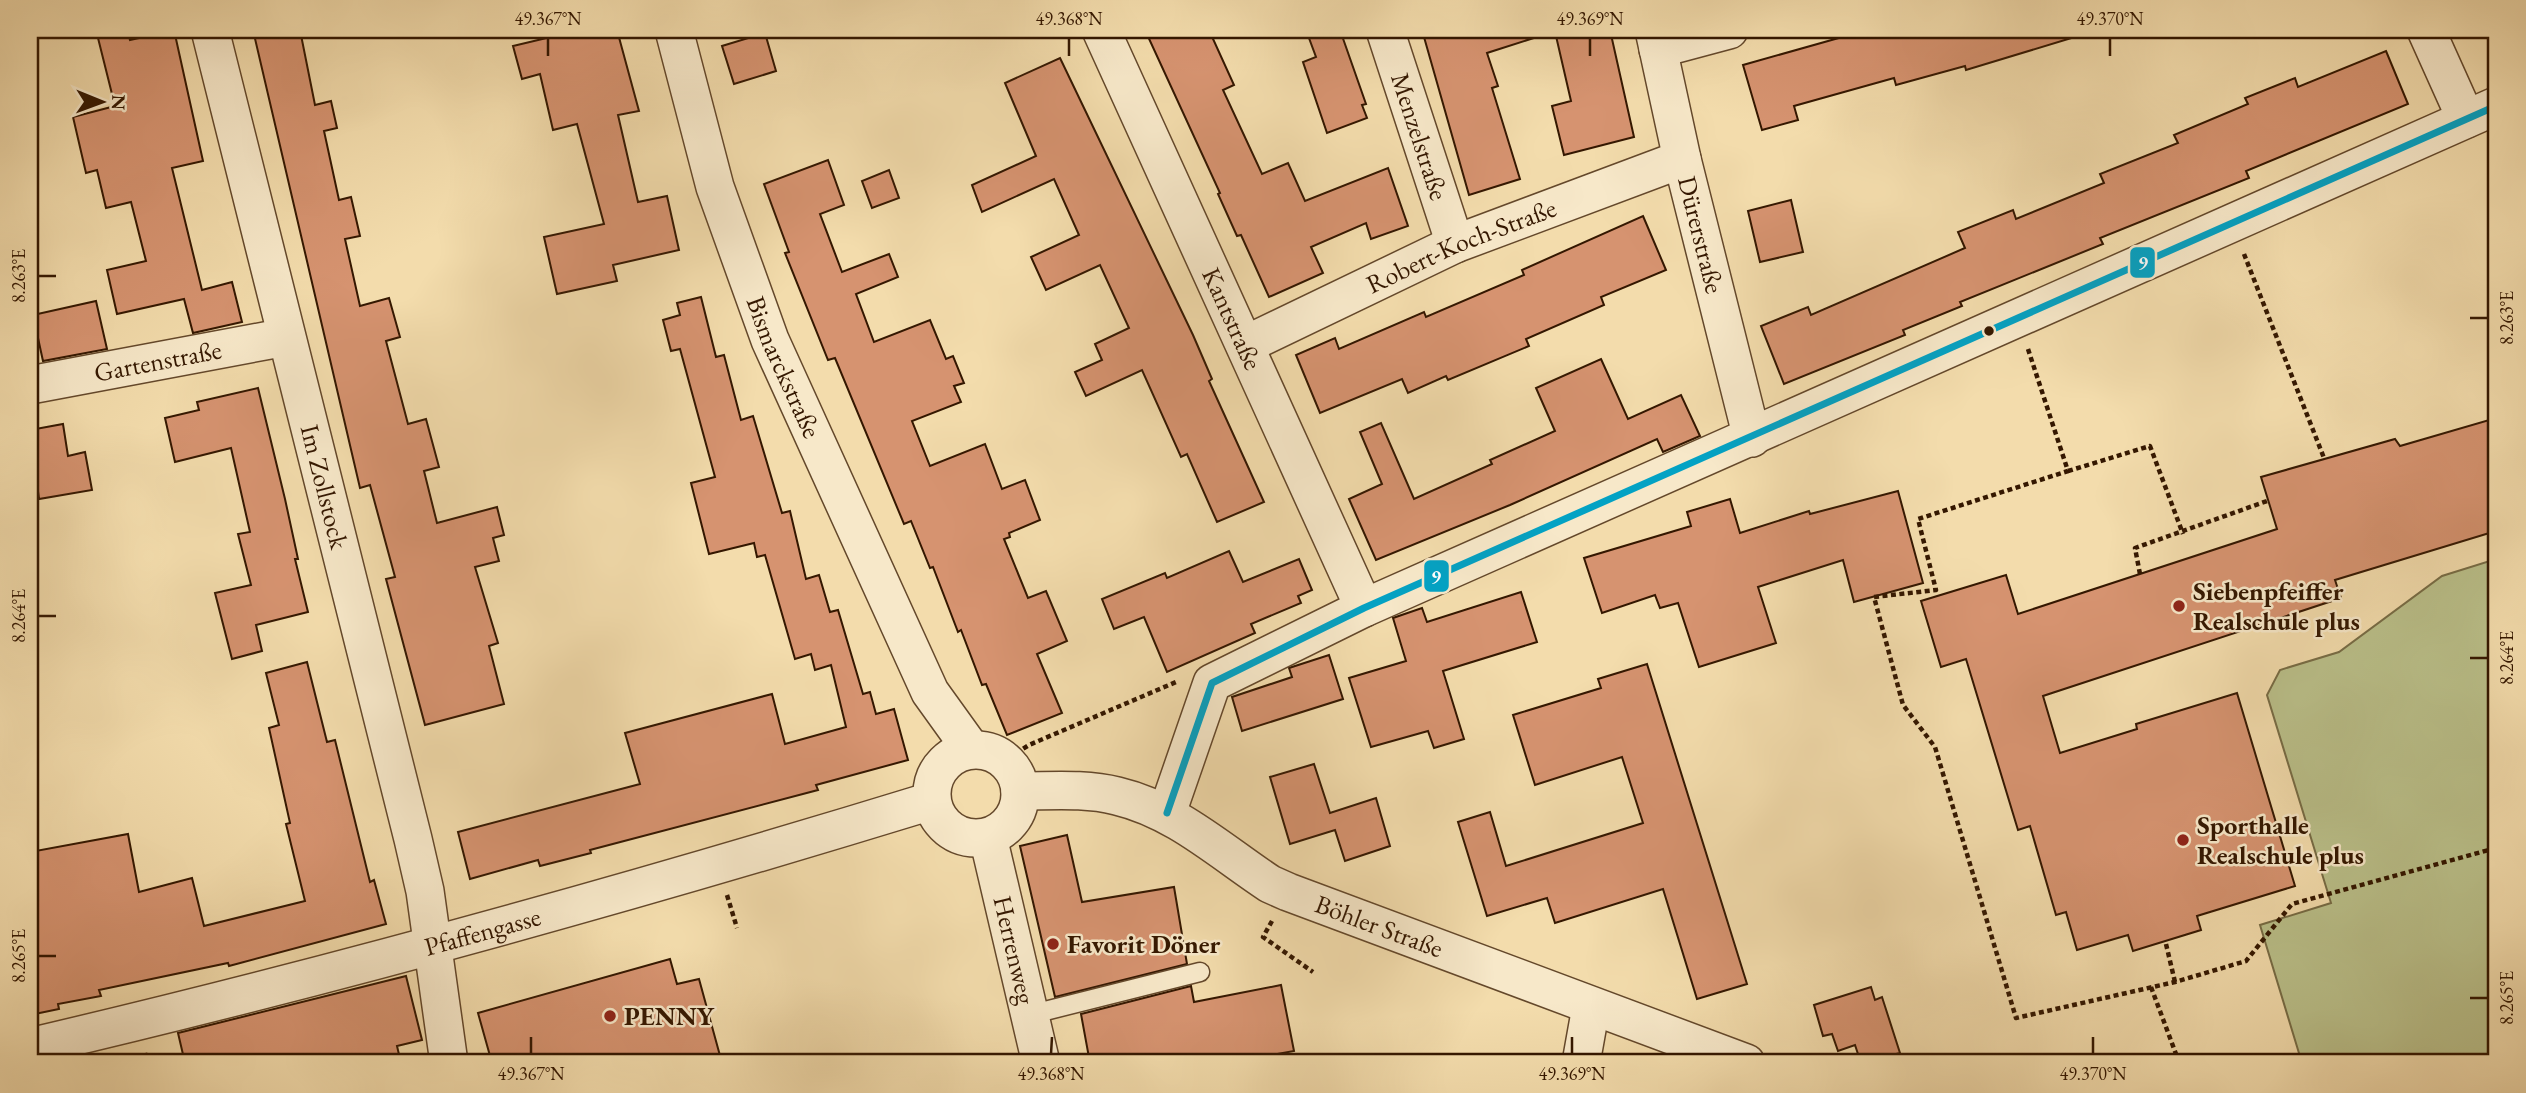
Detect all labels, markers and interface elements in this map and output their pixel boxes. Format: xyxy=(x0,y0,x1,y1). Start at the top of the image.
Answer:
text: 49.367°N xyxy=(515,7,582,30)
text: 49.368°N xyxy=(1036,7,1103,30)
text: 49.369°N xyxy=(1557,7,1624,30)
text: 49.370°N xyxy=(2077,7,2144,30)
north arrow xyxy=(66,66,136,136)
street label: Menzelstraße xyxy=(1383,68,1456,204)
text: N xyxy=(106,94,131,111)
street label: Dürerstraße xyxy=(1670,172,1732,297)
street label: Robert-Koch-Straße xyxy=(1361,191,1561,301)
line badge: 9 xyxy=(2129,246,2156,279)
text: 8.263°E xyxy=(7,249,30,303)
text: 9 xyxy=(2138,250,2148,275)
street label: Kantstraße xyxy=(1194,262,1270,375)
text: 8.263°E xyxy=(2495,291,2518,345)
street label: Bismarckstraße xyxy=(739,292,829,443)
unlabelled marker xyxy=(1982,324,1996,338)
street label: Gartenstraße xyxy=(91,332,224,390)
street label: Im Zollstock xyxy=(293,421,357,553)
line badge: 9 xyxy=(1423,559,1450,593)
text: 9 xyxy=(1431,564,1441,589)
place label: Siebenpfeiffer Realschule plus xyxy=(2193,574,2360,638)
text: 8.264°E xyxy=(7,589,30,643)
marker: Siebenpfeiffer Realschule plus xyxy=(2171,598,2187,614)
text: 8.264°E xyxy=(2495,631,2518,685)
place label: Sporthalle Realschule plus xyxy=(2197,808,2364,872)
marker: Sporthalle Realschule plus xyxy=(2175,832,2191,848)
street label: Böhler Straße xyxy=(1310,887,1448,965)
street label: Herrenweg xyxy=(985,892,1044,1008)
street label: Pfaffengasse xyxy=(421,899,544,964)
place label: Favorit Döner xyxy=(1067,927,1220,961)
text: 8.265°E xyxy=(7,929,30,983)
marker: Favorit Döner xyxy=(1045,936,1061,952)
text: 8.265°E xyxy=(2495,971,2518,1025)
place label: PENNY xyxy=(624,999,715,1033)
marker: PENNY xyxy=(602,1008,618,1024)
text: 49.367°N xyxy=(498,1062,565,1085)
text: 49.368°N xyxy=(1018,1062,1085,1085)
text: 49.369°N xyxy=(1539,1062,1606,1085)
text: 49.370°N xyxy=(2060,1062,2127,1085)

